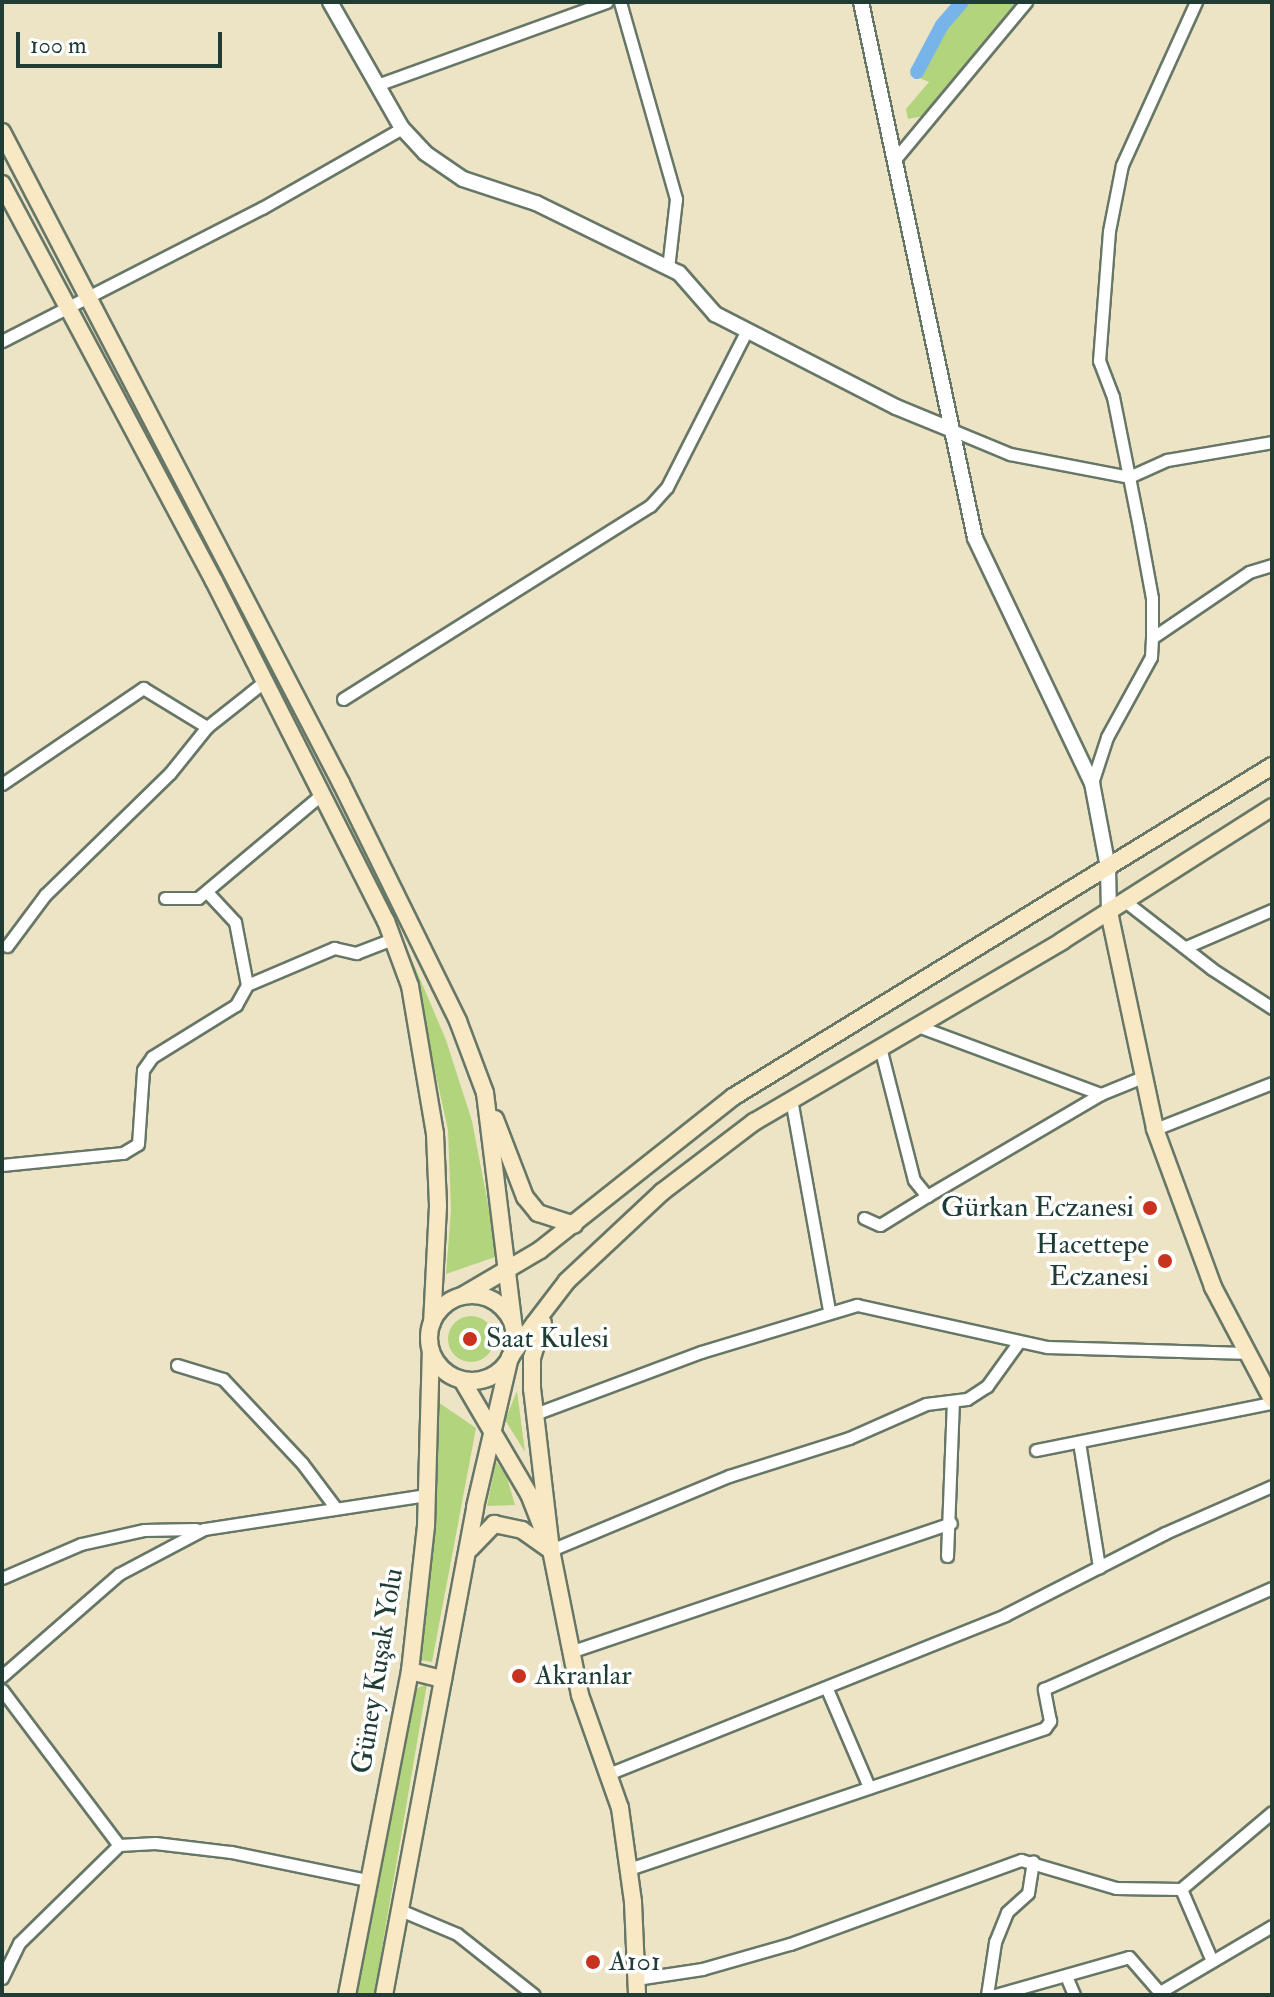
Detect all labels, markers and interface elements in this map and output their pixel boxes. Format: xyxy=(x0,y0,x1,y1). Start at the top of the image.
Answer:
scale bar xyxy=(20,16,226,66)
text: 100 m xyxy=(30,30,87,61)
place label: Gürkan Eczanesi xyxy=(941,1191,1134,1225)
marker: Gürkan Eczanesi xyxy=(1141,1199,1159,1217)
place label: Hacettepe Eczanesi xyxy=(1036,1228,1149,1294)
marker: Hacettepe Eczanesi xyxy=(1156,1252,1174,1270)
place label: Saat Kulesi xyxy=(486,1322,609,1356)
marker: Saat Kulesi xyxy=(461,1330,479,1348)
street label: Güney Kuşak Yolu xyxy=(345,1566,411,1776)
place label: Akranlar xyxy=(535,1659,632,1693)
marker: Akranlar xyxy=(510,1667,528,1685)
place label: A101 xyxy=(609,1945,661,1979)
marker: A101 xyxy=(584,1953,602,1971)

